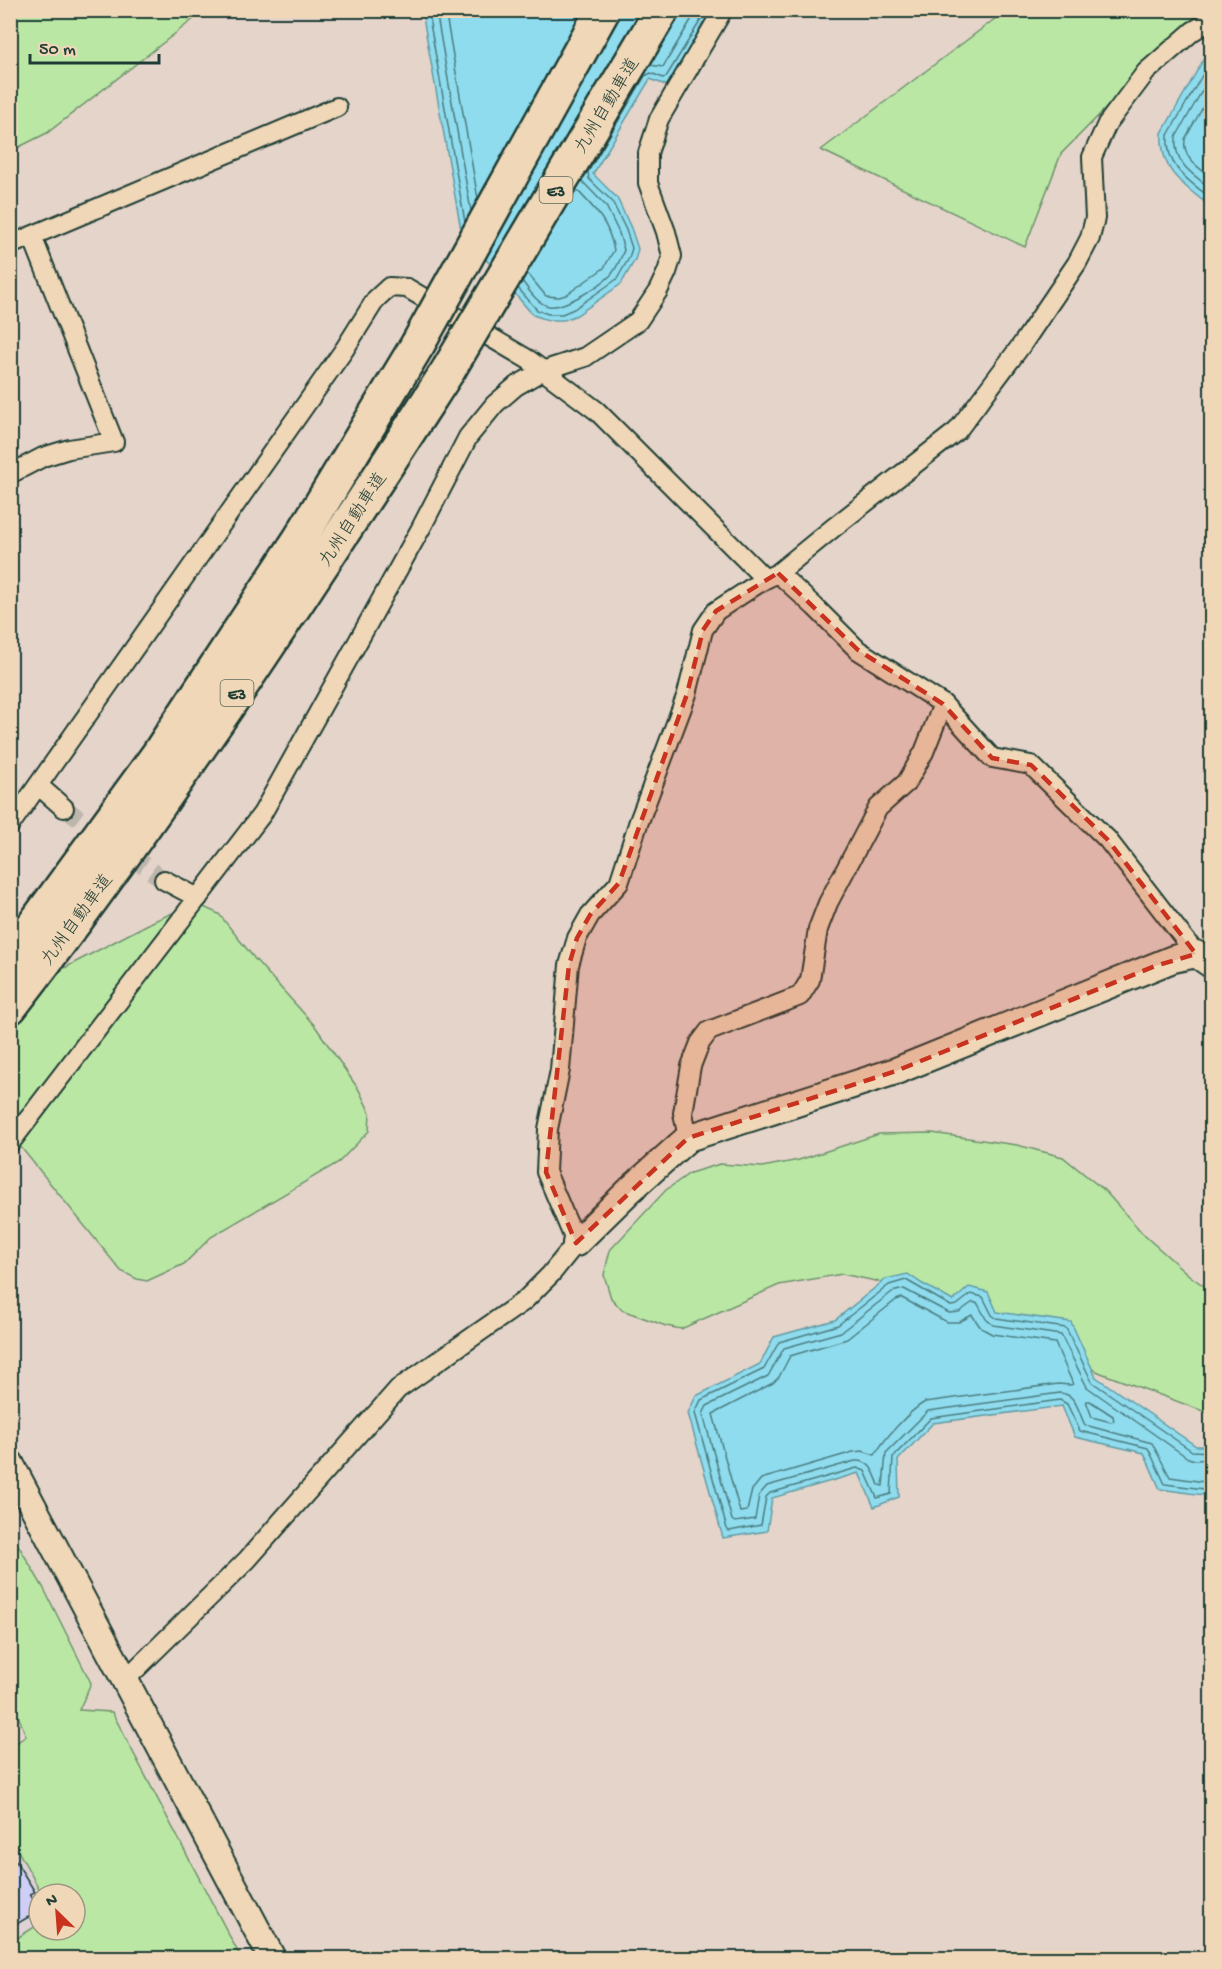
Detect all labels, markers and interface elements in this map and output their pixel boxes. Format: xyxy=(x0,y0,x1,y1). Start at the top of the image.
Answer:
scale bar xyxy=(30,27,159,65)
text: 50 m xyxy=(39,40,76,61)
street label: 九州自動車道 xyxy=(570,54,645,158)
road number: E3 xyxy=(540,177,572,203)
street label: 九州自動車道 xyxy=(315,469,392,571)
road number: E3 xyxy=(220,680,254,706)
street label: 九州自動車道 xyxy=(37,870,118,970)
north arrow xyxy=(27,1882,87,1942)
text: N xyxy=(43,1891,61,1912)

